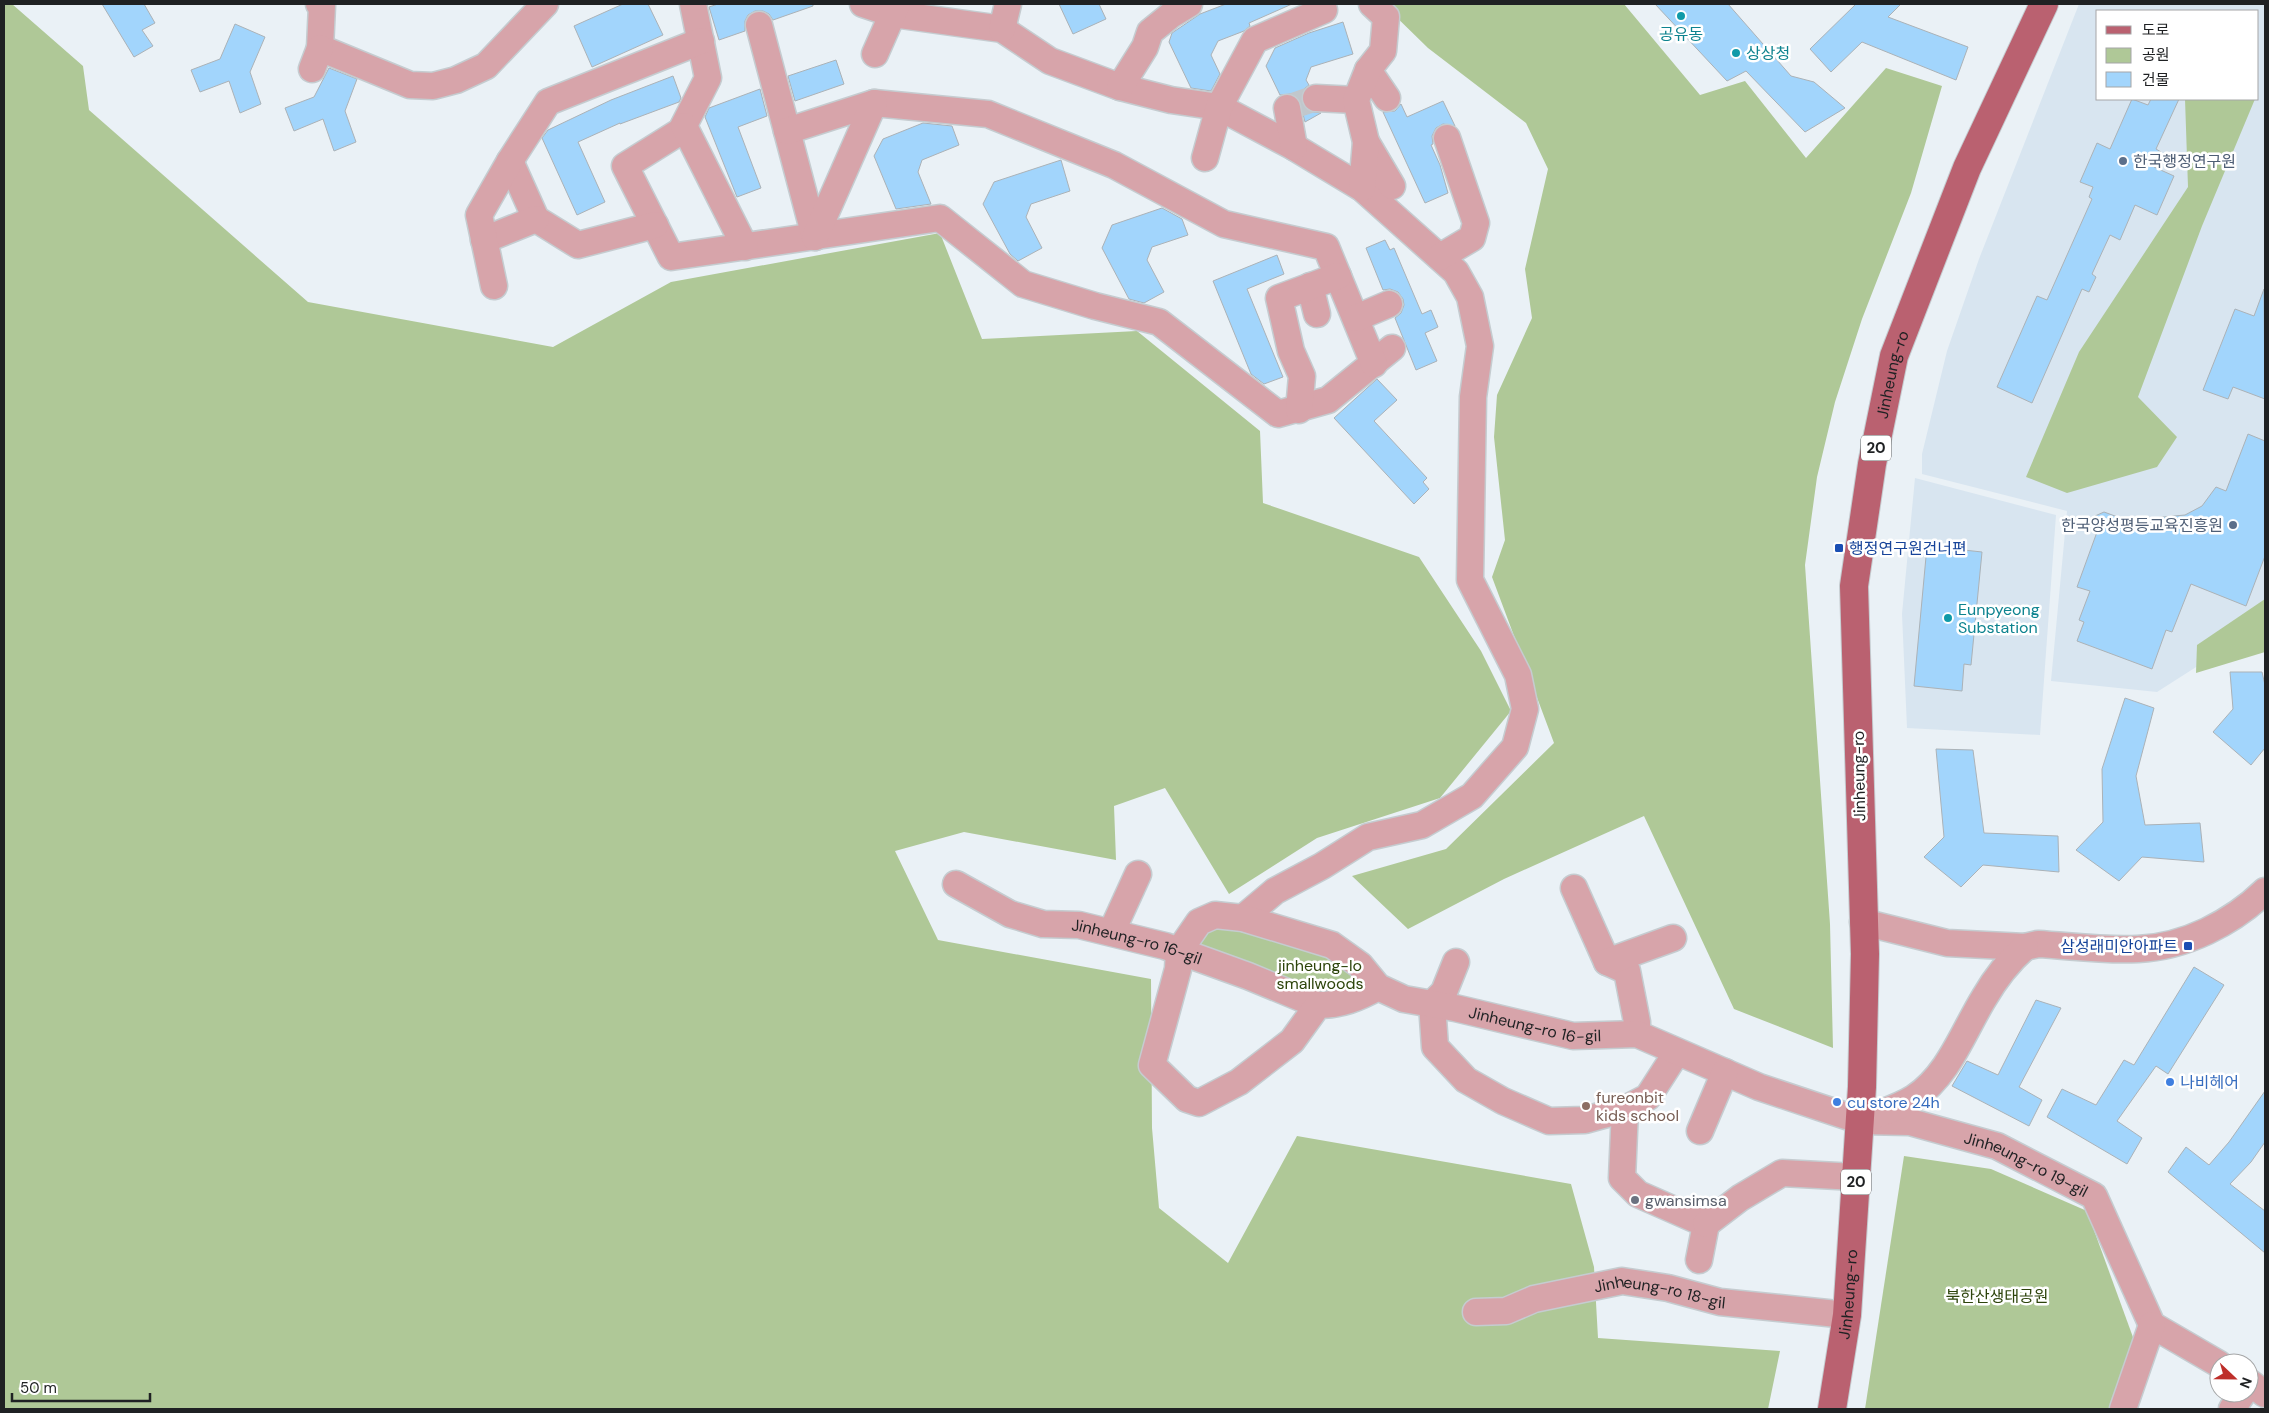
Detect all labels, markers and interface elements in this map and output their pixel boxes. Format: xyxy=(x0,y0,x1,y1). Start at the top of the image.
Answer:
marker: 공유동 xyxy=(1675,10,1687,22)
legend xyxy=(2096,10,2259,100)
text: 도로 xyxy=(2142,20,2170,40)
place label: 공유동 xyxy=(1659,24,1703,45)
place label: 상상청 xyxy=(1746,43,1790,64)
text: 공원 xyxy=(2142,45,2170,65)
marker: 상상청 xyxy=(1730,47,1742,59)
text: 건물 xyxy=(2142,70,2170,90)
place label: 한국행정연구원 xyxy=(2133,151,2236,172)
marker: 한국행정연구원 xyxy=(2117,155,2129,167)
street label: Jinheung-ro xyxy=(1871,327,1913,420)
road number: 20 xyxy=(1861,436,1891,460)
place label: 한국양성평등교육진흥원 xyxy=(2061,515,2223,536)
marker: 한국양성평등교육진흥원 xyxy=(2227,519,2239,531)
place label: 행정연구원건너편 xyxy=(1849,538,1967,559)
marker: 행정연구원건너편 xyxy=(1833,542,1845,554)
place label: Eunpyeong Substation xyxy=(1958,599,2040,638)
marker: Eunpyeong Substation xyxy=(1942,612,1954,624)
street label: Jinheung-ro xyxy=(1848,731,1870,821)
street label: Jinheung-ro 16-gil xyxy=(1071,914,1205,969)
place label: 삼성래미안아파트 xyxy=(2060,936,2178,957)
marker: 삼성래미안아파트 xyxy=(2182,940,2194,952)
park label: jinheung-lo smallwoods xyxy=(1276,955,1364,994)
street label: Jinheung-ro 16-gil xyxy=(1467,1001,1601,1047)
place label: 나비헤어 xyxy=(2180,1072,2239,1093)
marker: 나비헤어 xyxy=(2164,1076,2176,1088)
place label: fureonbit kids school xyxy=(1596,1087,1679,1126)
place label: cu store 24h xyxy=(1847,1092,1940,1113)
marker: cu store 24h xyxy=(1831,1096,1843,1108)
marker: fureonbit kids school xyxy=(1580,1100,1592,1112)
street label: Jinheung-ro 19-gil xyxy=(1962,1127,2092,1202)
road number: 20 xyxy=(1841,1170,1871,1194)
place label: gwansimsa xyxy=(1645,1190,1727,1211)
marker: gwansimsa xyxy=(1629,1194,1641,1206)
street label: Jinheung-ro xyxy=(1833,1248,1862,1341)
street label: Jinheung-ro 18-gil xyxy=(1592,1270,1727,1313)
park label: 북한산생태공원 xyxy=(1945,1286,2049,1307)
north arrow xyxy=(2209,1353,2259,1403)
scale bar xyxy=(12,1370,150,1402)
text: N xyxy=(2236,1375,2256,1391)
text: 50 m xyxy=(20,1378,57,1398)

